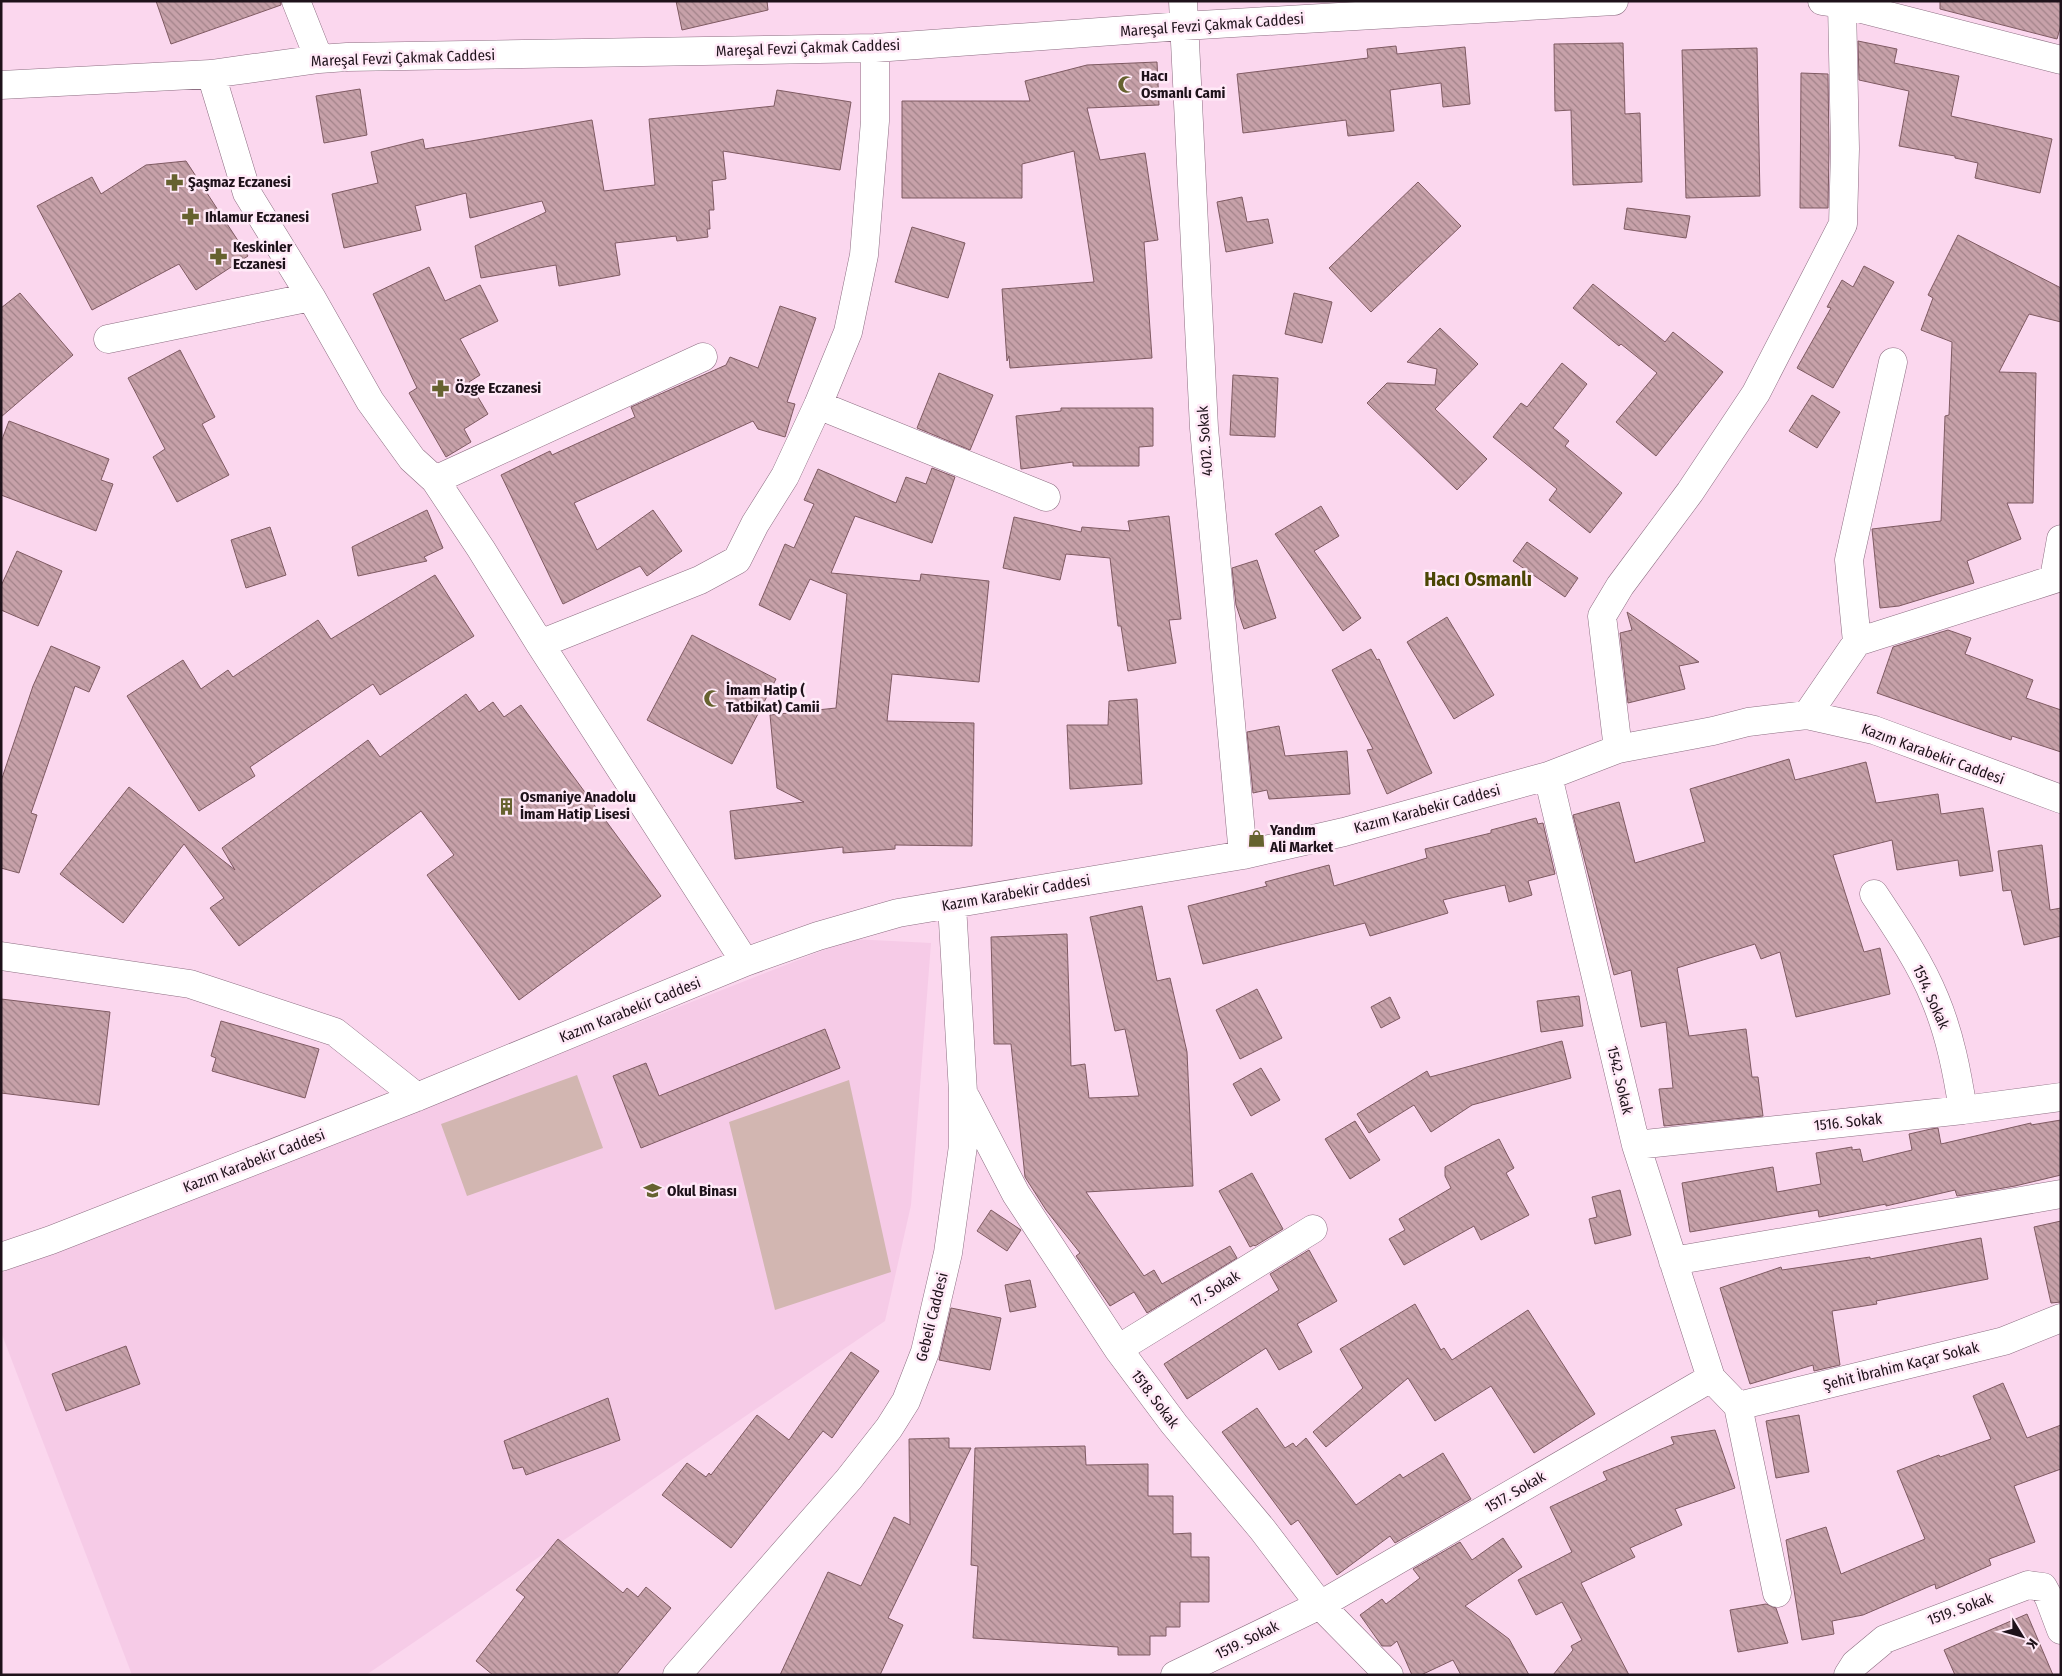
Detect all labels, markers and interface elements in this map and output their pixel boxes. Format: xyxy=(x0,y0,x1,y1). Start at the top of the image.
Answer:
street label: Mareşal Fevzi Çakmak Caddesi xyxy=(1119,10,1305,40)
street label: Mareşal Fevzi Çakmak Caddesi xyxy=(716,36,900,60)
street label: Mareşal Fevzi Çakmak Caddesi xyxy=(311,46,495,70)
place label: Hacı Osmanlı Cami xyxy=(1141,67,1225,102)
mosque icon: Hacı Osmanlı Cami xyxy=(1117,75,1137,95)
pharmacy icon: Şaşmaz Eczanesi xyxy=(164,172,184,192)
place label: Şaşmaz Eczanesi xyxy=(188,173,291,192)
pharmacy icon: Ihlamur Eczanesi xyxy=(181,207,201,227)
place label: Ihlamur Eczanesi xyxy=(205,208,309,226)
place label: Keskinler Eczanesi xyxy=(233,238,293,273)
pharmacy icon: Keskinler Eczanesi xyxy=(209,246,229,266)
pharmacy icon: Özge Eczanesi xyxy=(431,378,451,398)
place label: Özge Eczanesi xyxy=(455,379,541,397)
street label: 4012. Sokak xyxy=(1194,405,1216,477)
district label: Hacı Osmanlı xyxy=(1424,567,1532,591)
place label: İmam Hatip ( Tatbikat) Camii xyxy=(726,681,820,716)
mosque icon: İmam Hatip ( Tatbikat) Camii xyxy=(702,689,722,709)
street label: Kazım Karabekir Caddesi xyxy=(1859,720,2007,788)
street label: Kazım Karabekir Caddesi xyxy=(1352,781,1502,837)
place label: Osmaniye Anadolu İmam Hatip Lisesi xyxy=(520,788,636,823)
building icon: Osmaniye Anadolu İmam Hatip Lisesi xyxy=(496,796,516,816)
place label: Yandım Ali Market xyxy=(1269,821,1334,856)
shop icon: Yandım Ali Market xyxy=(1246,829,1266,849)
street label: Kazım Karabekir Caddesi xyxy=(940,871,1092,915)
street label: 1514. Sokak xyxy=(1909,962,1953,1032)
street label: Kazım Karabekir Caddesi xyxy=(557,973,703,1047)
street label: 1542. Sokak xyxy=(1603,1044,1637,1116)
street label: 1516. Sokak xyxy=(1813,1109,1883,1135)
street label: Kazım Karabekir Caddesi xyxy=(180,1126,328,1196)
school or university icon: Okul Binası xyxy=(643,1181,663,1201)
place label: Okul Binası xyxy=(667,1182,737,1200)
street label: 17. Sokak xyxy=(1187,1267,1243,1311)
street label: Gebeli Caddesi xyxy=(912,1271,952,1363)
street label: Şehit İbrahim Kaçar Sokak xyxy=(1821,1338,1981,1394)
street label: 1518. Sokak xyxy=(1127,1366,1183,1432)
street label: 1517. Sokak xyxy=(1481,1467,1549,1517)
street label: 1519. Sokak xyxy=(1925,1589,1995,1629)
north arrow xyxy=(1997,1611,2047,1661)
street label: 1519. Sokak xyxy=(1212,1617,1282,1663)
text: K xyxy=(2022,1635,2041,1653)

